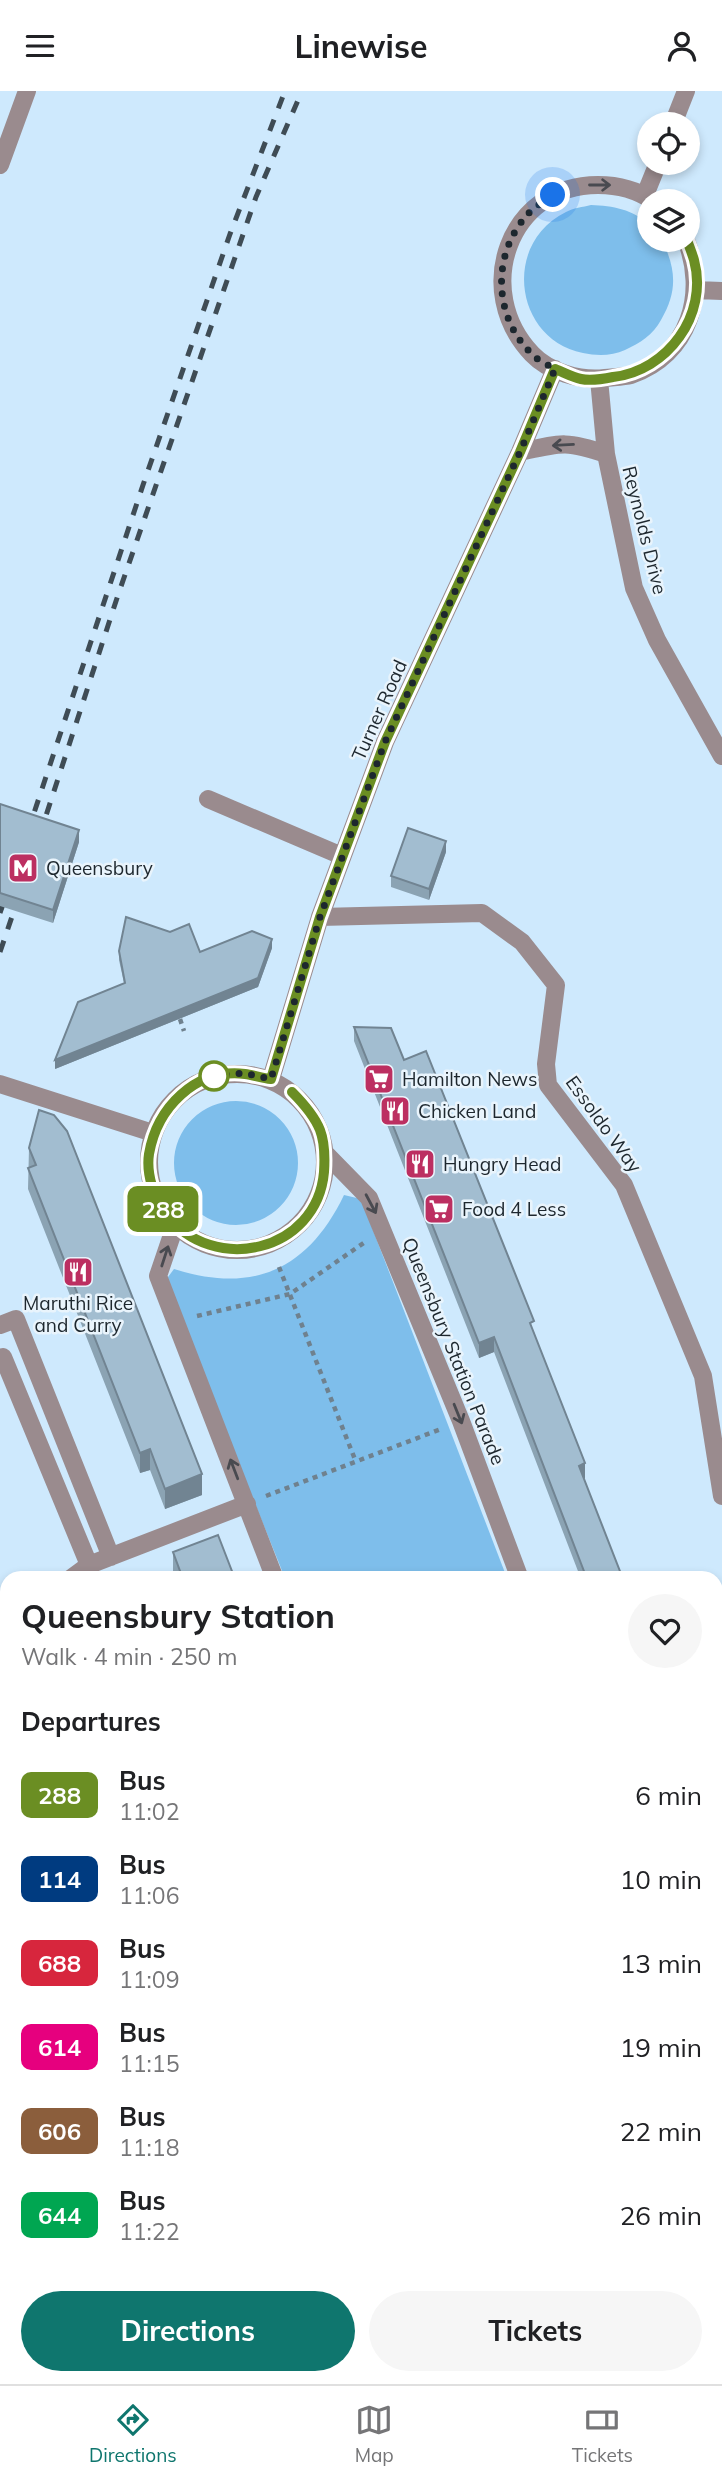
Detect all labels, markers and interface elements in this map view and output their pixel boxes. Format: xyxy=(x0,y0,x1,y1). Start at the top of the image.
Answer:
text: Linewise xyxy=(294,26,428,66)
icon: menu xyxy=(21,27,59,65)
icon: person xyxy=(663,27,701,65)
map controls xyxy=(637,112,700,252)
button: locate xyxy=(637,112,700,175)
your location xyxy=(535,177,570,212)
one-way arrow xyxy=(589,178,612,192)
button: layers xyxy=(637,189,700,252)
one-way arrow xyxy=(552,438,575,451)
street label: Reynolds Drive xyxy=(617,463,673,597)
street label: Turner Road xyxy=(346,656,412,764)
metro station icon: Queensbury xyxy=(6,851,40,885)
place label: Queensbury xyxy=(46,856,153,880)
unlabelled marker xyxy=(199,1061,229,1091)
supermarket icon: Hamilton News xyxy=(362,1062,396,1096)
place label: Hamilton News xyxy=(402,1067,537,1091)
street label: Essoldo Way xyxy=(561,1071,647,1177)
restaurant icon: Chicken Land xyxy=(378,1094,412,1128)
place label: Chicken Land xyxy=(418,1099,536,1123)
restaurant icon: Hungry Head xyxy=(403,1147,437,1181)
place label: Hungry Head xyxy=(443,1152,561,1176)
line badge: 288 xyxy=(123,1186,203,1232)
supermarket icon: Food 4 Less xyxy=(422,1192,456,1226)
text: 288 xyxy=(141,1194,185,1224)
one-way arrow xyxy=(364,1194,378,1214)
place label: Food 4 Less xyxy=(462,1197,566,1221)
street label: Queensbury Station Parade xyxy=(397,1234,511,1468)
one-way arrow xyxy=(160,1246,172,1268)
restaurant icon: Maruthi Rice and Curry xyxy=(61,1255,95,1289)
place label: Maruthi Rice and Curry xyxy=(23,1291,133,1337)
one-way arrow xyxy=(453,1403,466,1425)
one-way arrow xyxy=(226,1458,239,1480)
button: heart xyxy=(628,1594,702,1668)
text: Queensbury Station xyxy=(21,1595,335,1636)
text: Walk · 4 min · 250 m xyxy=(21,1642,238,1671)
text: Departures xyxy=(21,1705,161,1738)
text: Bus xyxy=(119,1764,165,1797)
text: 6 min xyxy=(635,1779,702,1812)
text: 288 xyxy=(38,1780,81,1810)
text: 11:02 xyxy=(119,1797,179,1826)
text: Bus xyxy=(119,1848,165,1881)
text: 10 min xyxy=(620,1863,702,1896)
text: 114 xyxy=(38,1864,81,1894)
text: 11:06 xyxy=(119,1881,179,1910)
text: Bus xyxy=(119,1932,165,1965)
text: 13 min xyxy=(620,1947,702,1980)
text: 688 xyxy=(38,1948,81,1978)
text: 11:09 xyxy=(119,1965,179,1994)
text: Bus xyxy=(119,2016,165,2049)
text: 19 min xyxy=(620,2031,702,2064)
text: 614 xyxy=(38,2032,81,2062)
text: 11:15 xyxy=(119,2049,179,2078)
text: Bus xyxy=(119,2100,165,2133)
text: 22 min xyxy=(620,2115,702,2148)
text: 606 xyxy=(38,2116,81,2146)
text: 11:18 xyxy=(119,2133,179,2162)
text: Bus xyxy=(119,2184,165,2217)
text: 26 min xyxy=(620,2199,702,2232)
text: 644 xyxy=(38,2200,81,2230)
text: 11:22 xyxy=(119,2217,179,2246)
button: Directions xyxy=(21,2291,355,2371)
button: Tickets xyxy=(369,2291,702,2371)
tab: Directions xyxy=(89,2401,177,2467)
tab: Map xyxy=(355,2401,394,2467)
tab: Tickets xyxy=(572,2401,633,2467)

